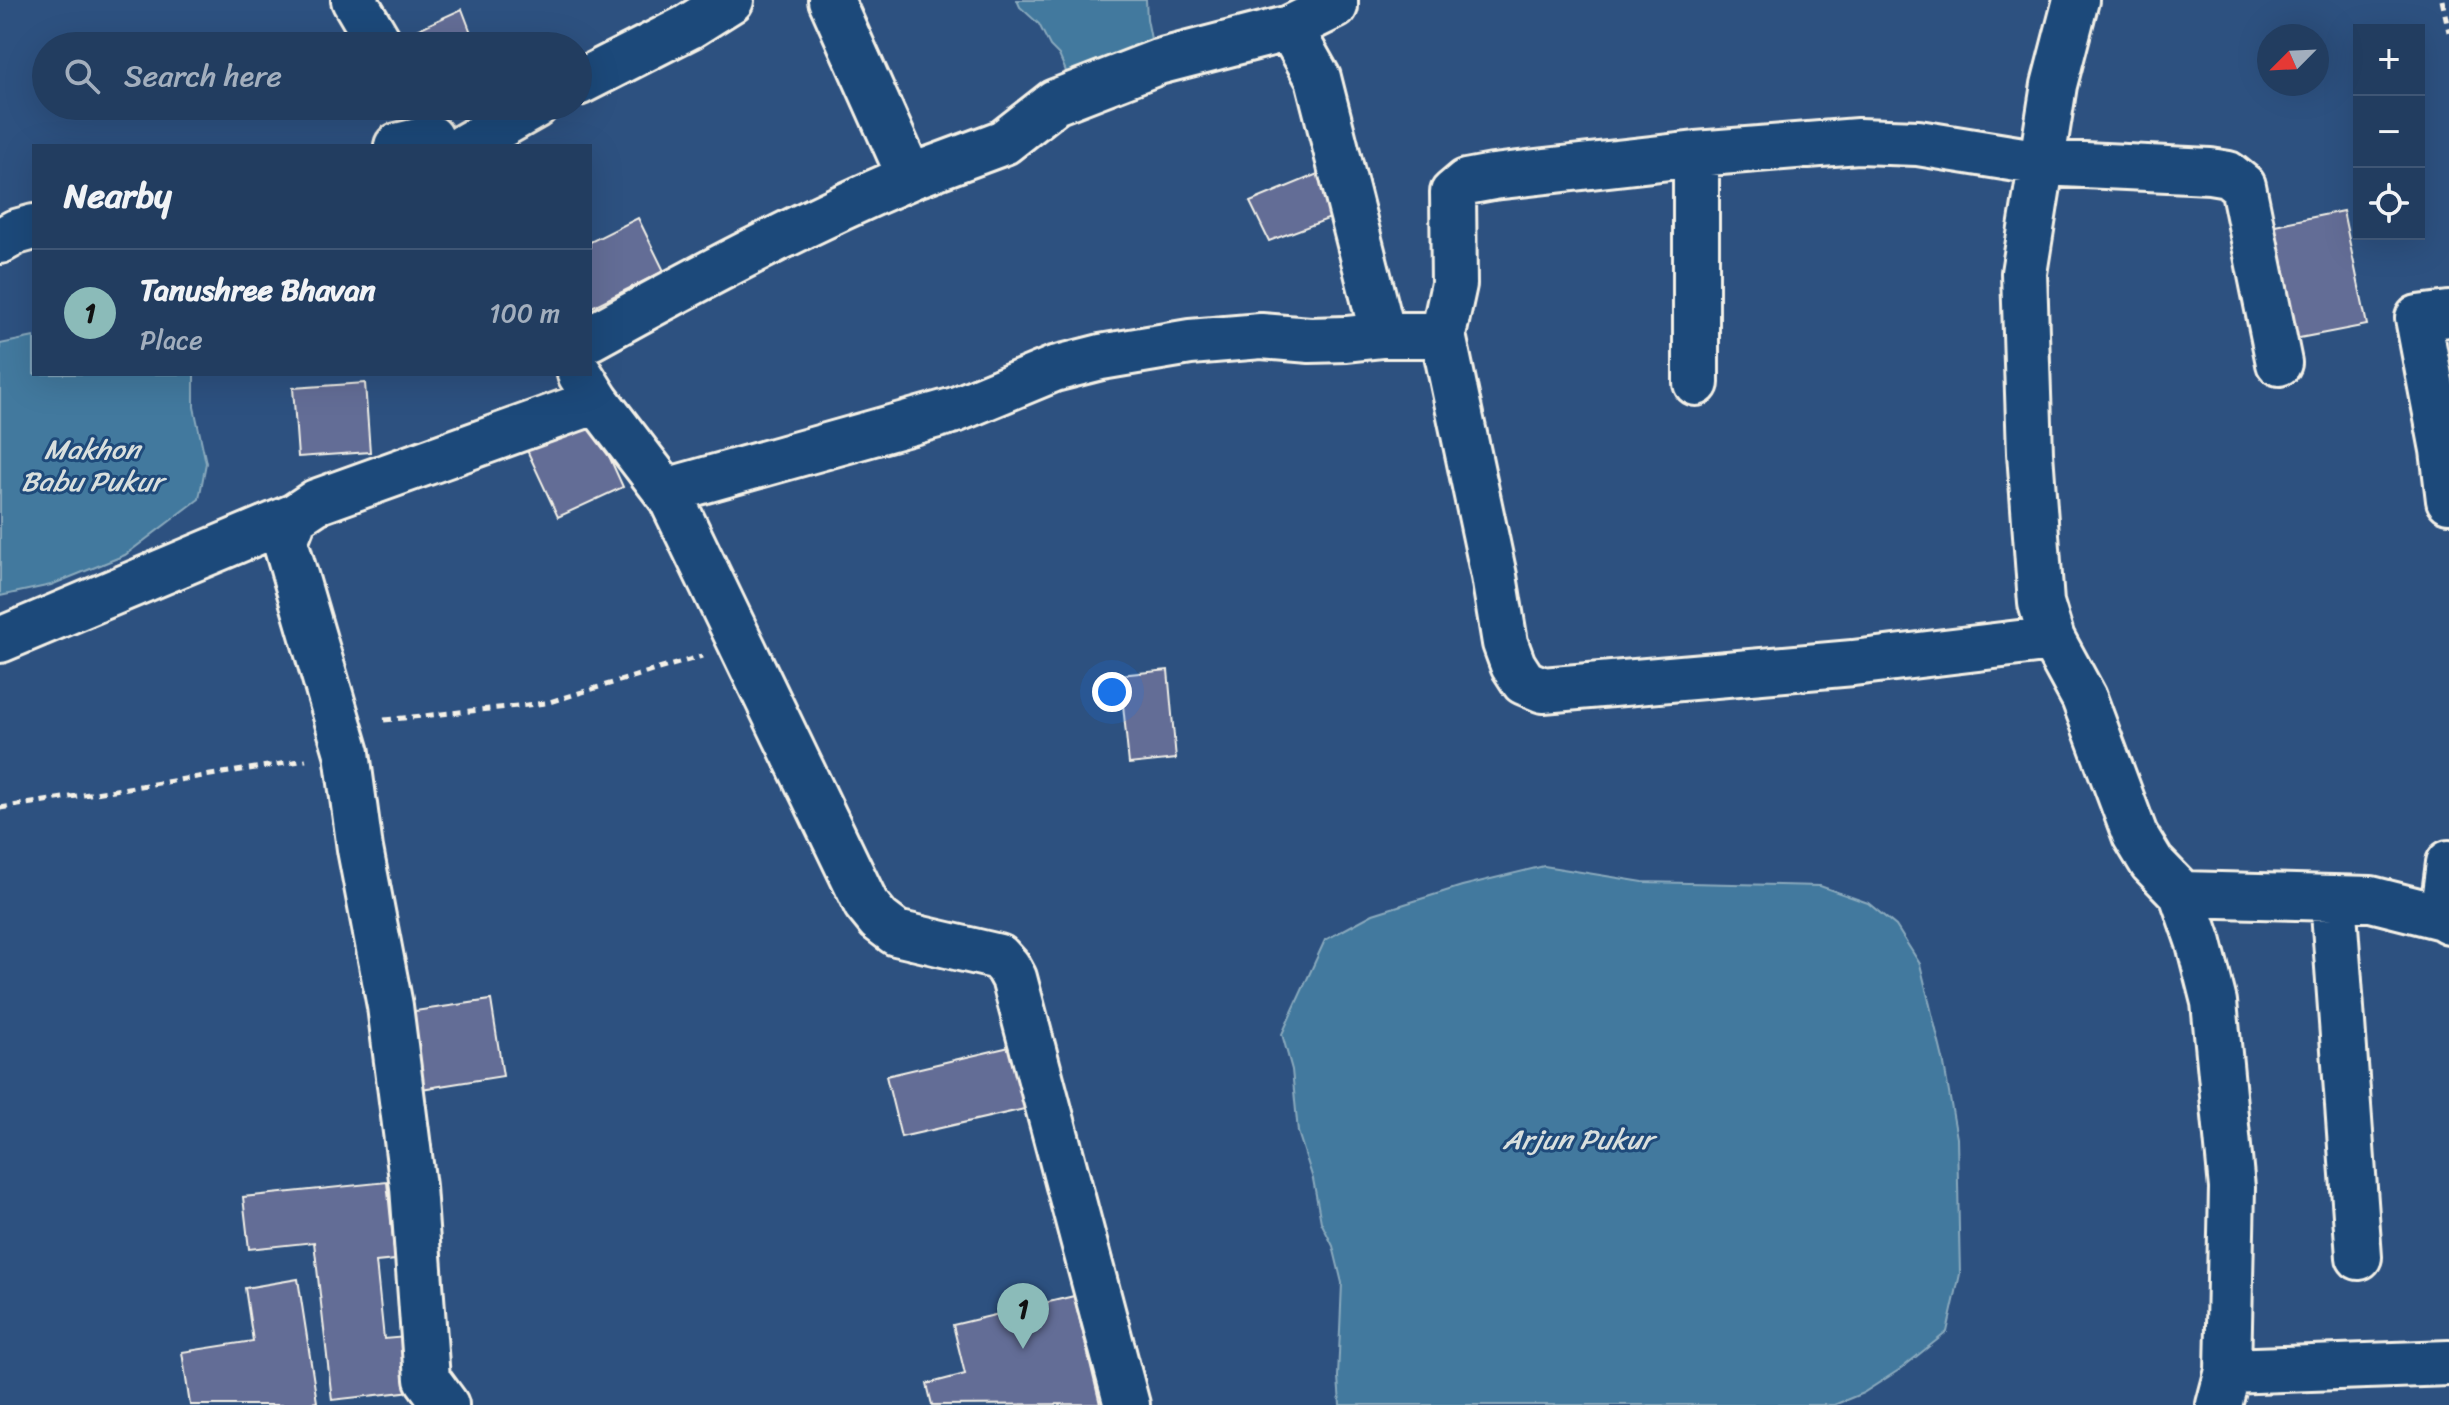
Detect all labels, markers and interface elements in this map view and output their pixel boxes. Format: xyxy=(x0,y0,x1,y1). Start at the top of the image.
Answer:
north arrow xyxy=(2257,24,2329,96)
map controls xyxy=(2353,24,2425,240)
button: + xyxy=(2353,24,2425,96)
search box xyxy=(32,32,592,120)
text: Search here xyxy=(124,49,282,103)
icon: search xyxy=(60,54,104,98)
button: − xyxy=(2353,96,2425,168)
text: Nearby xyxy=(64,166,172,226)
button: locate xyxy=(2353,168,2425,240)
text: Tanushree Bhavan xyxy=(140,263,376,317)
text: 1 xyxy=(84,290,96,336)
text: 100 m xyxy=(489,290,560,336)
text: Place xyxy=(140,317,203,363)
water label: Makhon Babu Pukur xyxy=(21,425,168,506)
your location xyxy=(1092,672,1132,712)
water label: Arjun Pukur xyxy=(1502,1115,1658,1164)
pin: 1 xyxy=(997,1283,1049,1349)

